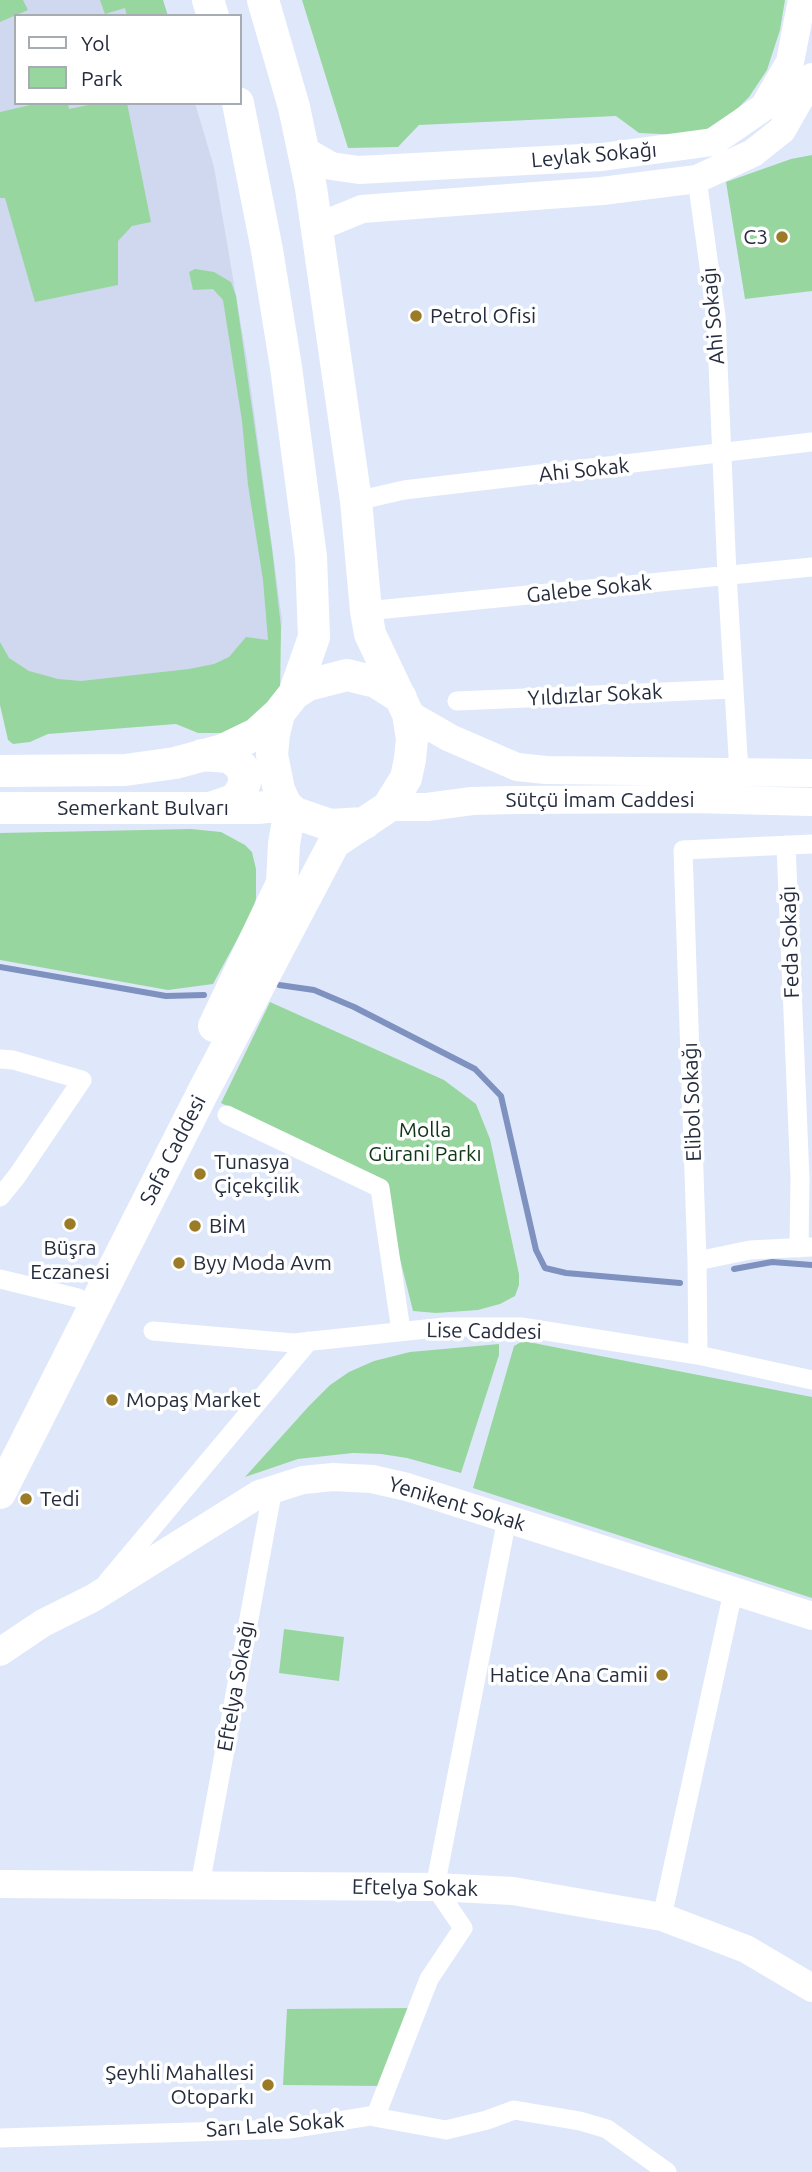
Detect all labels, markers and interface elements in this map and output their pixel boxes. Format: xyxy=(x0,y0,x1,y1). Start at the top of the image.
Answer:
legend xyxy=(14,14,242,105)
text: Yol xyxy=(81,31,110,55)
text: Park xyxy=(81,66,123,90)
street label: Leylak Sokağı xyxy=(530,137,658,173)
place label: C3 xyxy=(743,224,768,250)
marker: C3 xyxy=(774,229,790,245)
street label: Ahi Sokağı xyxy=(696,266,730,366)
place label: Petrol Ofisi xyxy=(430,303,536,329)
marker: Petrol Ofisi xyxy=(408,308,424,324)
street label: Ahi Sokak xyxy=(538,453,630,487)
street label: Galebe Sokak xyxy=(525,570,653,608)
street label: Yıldızlar Sokak xyxy=(527,679,663,711)
street label: Sütçü İmam Caddesi xyxy=(505,787,695,813)
street label: Semerkant Bulvarı xyxy=(57,795,229,821)
street label: Feda Sokağı xyxy=(775,885,805,999)
street label: Elibol Sokağı xyxy=(677,1042,707,1162)
street label: Safa Caddesi xyxy=(135,1091,211,1209)
park label: Molla Gürani Parkı xyxy=(368,1117,482,1167)
place label: Tunasya Çiçekçilik xyxy=(214,1149,300,1199)
marker: Tunasya Çiçekçilik xyxy=(192,1166,208,1182)
place label: BİM xyxy=(209,1213,246,1239)
marker: Büşra Eczanesi xyxy=(62,1216,78,1232)
marker: BİM xyxy=(187,1218,203,1234)
place label: Büşra Eczanesi xyxy=(30,1235,110,1285)
place label: Byy Moda Avm xyxy=(193,1250,332,1276)
marker: Byy Moda Avm xyxy=(171,1255,187,1271)
street label: Lise Caddesi xyxy=(426,1317,542,1345)
place label: Mopaş Market xyxy=(126,1387,261,1413)
marker: Mopaş Market xyxy=(104,1392,120,1408)
street label: Yenikent Sokak xyxy=(385,1471,529,1537)
place label: Tedi xyxy=(40,1486,80,1512)
marker: Tedi xyxy=(18,1491,34,1507)
street label: Eftelya Sokağı xyxy=(212,1619,260,1753)
place label: Hatice Ana Camii xyxy=(490,1662,648,1688)
marker: Hatice Ana Camii xyxy=(654,1667,670,1683)
street label: Eftelya Sokak xyxy=(352,1874,478,1902)
place label: Şeyhli Mahallesi Otoparkı xyxy=(105,2060,254,2110)
marker: Şeyhli Mahallesi Otoparkı xyxy=(260,2077,276,2093)
street label: Sarı Lale Sokak xyxy=(205,2108,345,2142)

